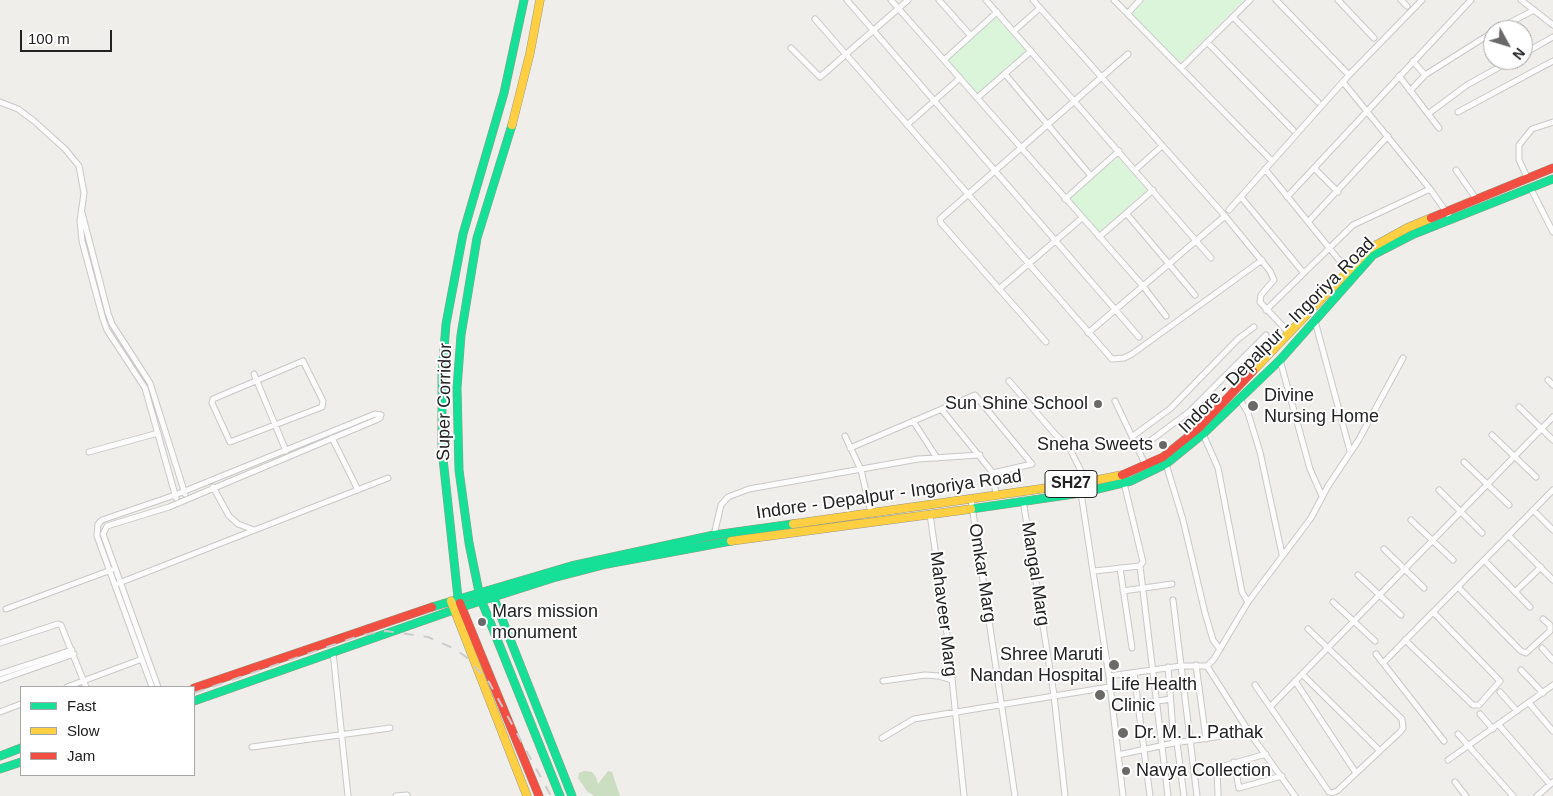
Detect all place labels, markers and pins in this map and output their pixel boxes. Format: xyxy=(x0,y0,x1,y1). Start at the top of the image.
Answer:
place label: Divine Nursing Home xyxy=(1264,385,1379,428)
place label: Sun Shine School xyxy=(945,393,1088,415)
marker: Sun Shine School xyxy=(1092,398,1104,410)
marker: Divine Nursing Home xyxy=(1246,399,1260,413)
place label: Sneha Sweets xyxy=(1037,434,1153,456)
marker: Sneha Sweets xyxy=(1157,439,1169,451)
place label: Mars mission monument xyxy=(492,601,598,644)
marker: Mars mission monument xyxy=(476,616,488,628)
place label: Shree Maruti Nandan Hospital xyxy=(970,644,1103,686)
marker: Shree Maruti Nandan Hospital xyxy=(1107,658,1121,672)
place label: Life Health Clinic xyxy=(1111,674,1197,716)
marker: Life Health Clinic xyxy=(1093,688,1107,702)
place label: Dr. M. L. Pathak xyxy=(1134,722,1263,744)
marker: Dr. M. L. Pathak xyxy=(1116,726,1130,740)
place label: Navya Collection xyxy=(1136,760,1271,782)
marker: Navya Collection xyxy=(1120,765,1132,777)

